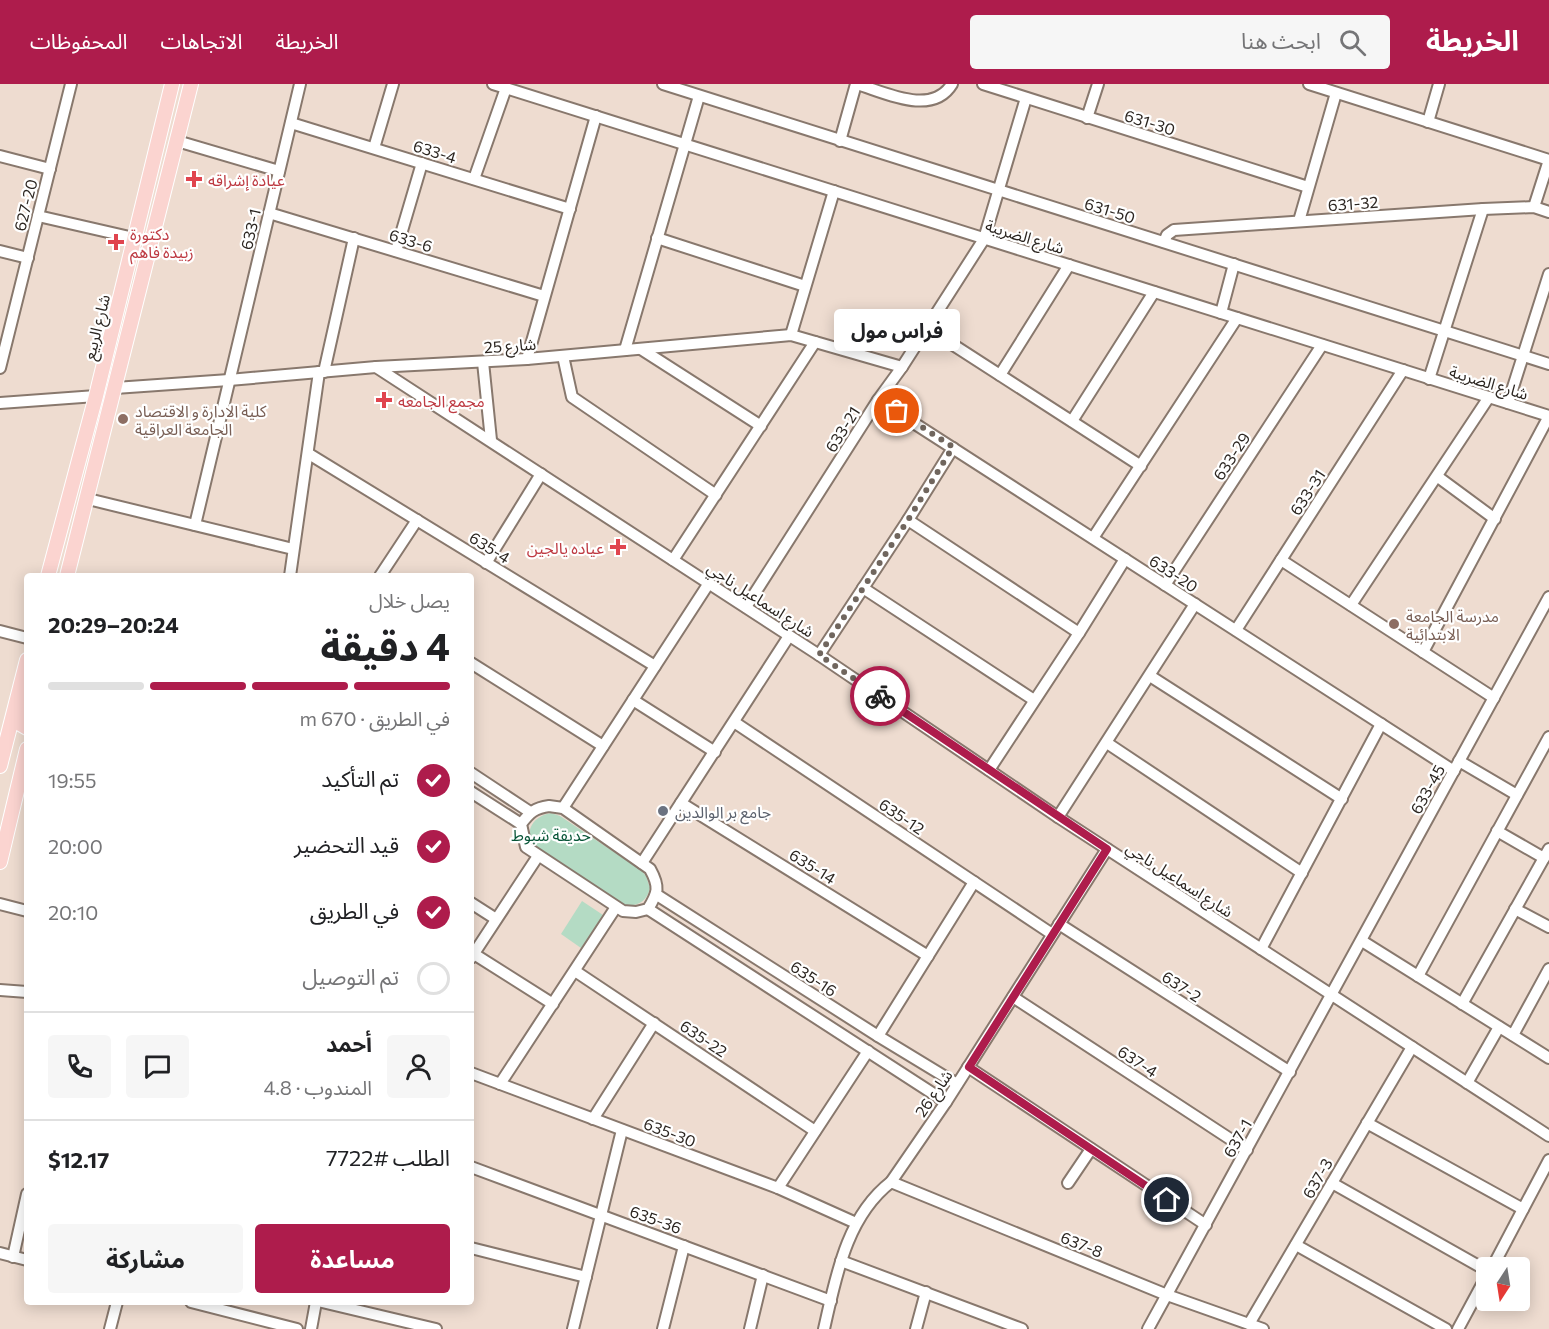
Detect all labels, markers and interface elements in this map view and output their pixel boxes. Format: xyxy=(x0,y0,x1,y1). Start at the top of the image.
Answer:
search box xyxy=(970,15,1390,69)
text: الخريطة xyxy=(1426,23,1519,57)
icon: search xyxy=(1336,26,1369,59)
text: ابحث هنا xyxy=(1241,27,1321,54)
text: المحفوظات xyxy=(30,28,127,53)
text: الاتجاهات xyxy=(160,28,242,53)
text: الخريطة xyxy=(275,28,338,53)
street label: 631-30 xyxy=(1122,105,1178,139)
street label: 633-4 xyxy=(411,135,459,167)
marker: عيادة إشراقه xyxy=(185,170,203,188)
place label: عيادة إشراقه xyxy=(208,170,285,191)
street label: 627-20 xyxy=(9,177,41,233)
street label: 631-32 xyxy=(1327,192,1379,214)
street label: 631-50 xyxy=(1082,193,1138,227)
street label: 633-1 xyxy=(236,207,264,251)
street label: شارع الضريبة xyxy=(982,215,1067,261)
place label: دكتورة زبيدة فاهم xyxy=(130,224,194,265)
street label: 633-6 xyxy=(387,224,435,256)
marker: دكتورة زبيدة فاهم xyxy=(107,233,125,251)
street label: شارع الربيع xyxy=(79,292,117,363)
callout: فراس مول xyxy=(834,309,960,351)
text: فراس مول xyxy=(851,318,943,342)
street label: شارع 25 xyxy=(483,334,537,360)
street label: شارع الضريبة xyxy=(1446,361,1531,407)
pin xyxy=(871,385,922,436)
marker: مجمع الجامعه xyxy=(375,391,393,409)
place label: مجمع الجامعه xyxy=(398,391,485,414)
icon: bag xyxy=(880,394,913,427)
place label: كلية الادارة و الاقتصاد الجامعة العراقية xyxy=(135,401,267,439)
street label: 633-21 xyxy=(821,403,863,455)
marker: كلية الادارة و الاقتصاد الجامعة العراقية xyxy=(116,412,130,426)
street label: 633-29 xyxy=(1209,429,1253,483)
street label: 633-31 xyxy=(1285,466,1329,518)
street label: 635-4 xyxy=(466,527,514,567)
place label: عياده يالجين xyxy=(527,538,604,558)
marker: عياده يالجين xyxy=(609,538,627,556)
street label: 633-20 xyxy=(1146,550,1202,596)
street label: شارع اسماعيل ناجي xyxy=(702,557,818,644)
text: يصل خلال xyxy=(369,588,450,612)
place label: مدرسة الجامعة الابتدائية xyxy=(1406,606,1499,643)
text: 20:24–20:29 xyxy=(48,611,179,638)
marker: مدرسة الجامعة الابتدائية xyxy=(1387,617,1401,631)
text: 4 دقيقة xyxy=(320,621,450,669)
courier xyxy=(850,666,910,726)
icon: bike xyxy=(864,680,897,713)
text: في الطريق · 670 m xyxy=(300,706,450,730)
street label: 633-45 xyxy=(1406,761,1448,817)
icon: check xyxy=(417,764,450,797)
text: تم التأكيد xyxy=(321,765,399,792)
text: 19:55 xyxy=(48,768,96,792)
street label: 635-12 xyxy=(876,794,928,838)
place label: جامع بر الوالدين xyxy=(675,802,771,825)
marker: جامع بر الوالدين xyxy=(656,804,670,818)
park label: حديقة شبوط xyxy=(511,825,591,845)
icon: check xyxy=(417,830,450,863)
text: قيد التحضير xyxy=(294,831,399,858)
text: 20:00 xyxy=(48,834,103,858)
street label: شارع اسماعيل ناجي xyxy=(1121,837,1237,924)
street label: 635-14 xyxy=(786,844,840,888)
icon: check xyxy=(417,896,450,929)
text: في الطريق xyxy=(310,897,399,924)
text: 20:10 xyxy=(48,900,98,924)
street label: 635-16 xyxy=(787,956,841,1000)
text: تم التوصيل xyxy=(302,963,399,990)
street label: 637-2 xyxy=(1159,966,1205,1006)
street label: 635-22 xyxy=(677,1015,731,1061)
text: أحمد xyxy=(326,1030,372,1057)
button: phone xyxy=(48,1035,111,1098)
button: chat xyxy=(126,1035,189,1098)
button: person xyxy=(387,1035,450,1098)
street label: 637-4 xyxy=(1115,1041,1162,1081)
street label: شارع 26 xyxy=(910,1066,959,1122)
text: المندوب · 4.8 xyxy=(263,1075,372,1099)
street label: 635-30 xyxy=(641,1113,699,1151)
street label: 637-1 xyxy=(1219,1116,1255,1160)
text: الطلب #7722 xyxy=(326,1144,450,1171)
text: $12.17 xyxy=(48,1146,109,1173)
street label: 637-3 xyxy=(1298,1155,1336,1201)
pin xyxy=(1141,1174,1192,1225)
icon: home xyxy=(1150,1183,1183,1216)
street label: 635-36 xyxy=(628,1201,684,1237)
button: مشاركة xyxy=(48,1224,243,1293)
button: مساعدة xyxy=(255,1224,450,1293)
street label: 637-8 xyxy=(1058,1227,1106,1261)
north arrow xyxy=(1476,1257,1530,1311)
map controls xyxy=(1476,1257,1530,1311)

